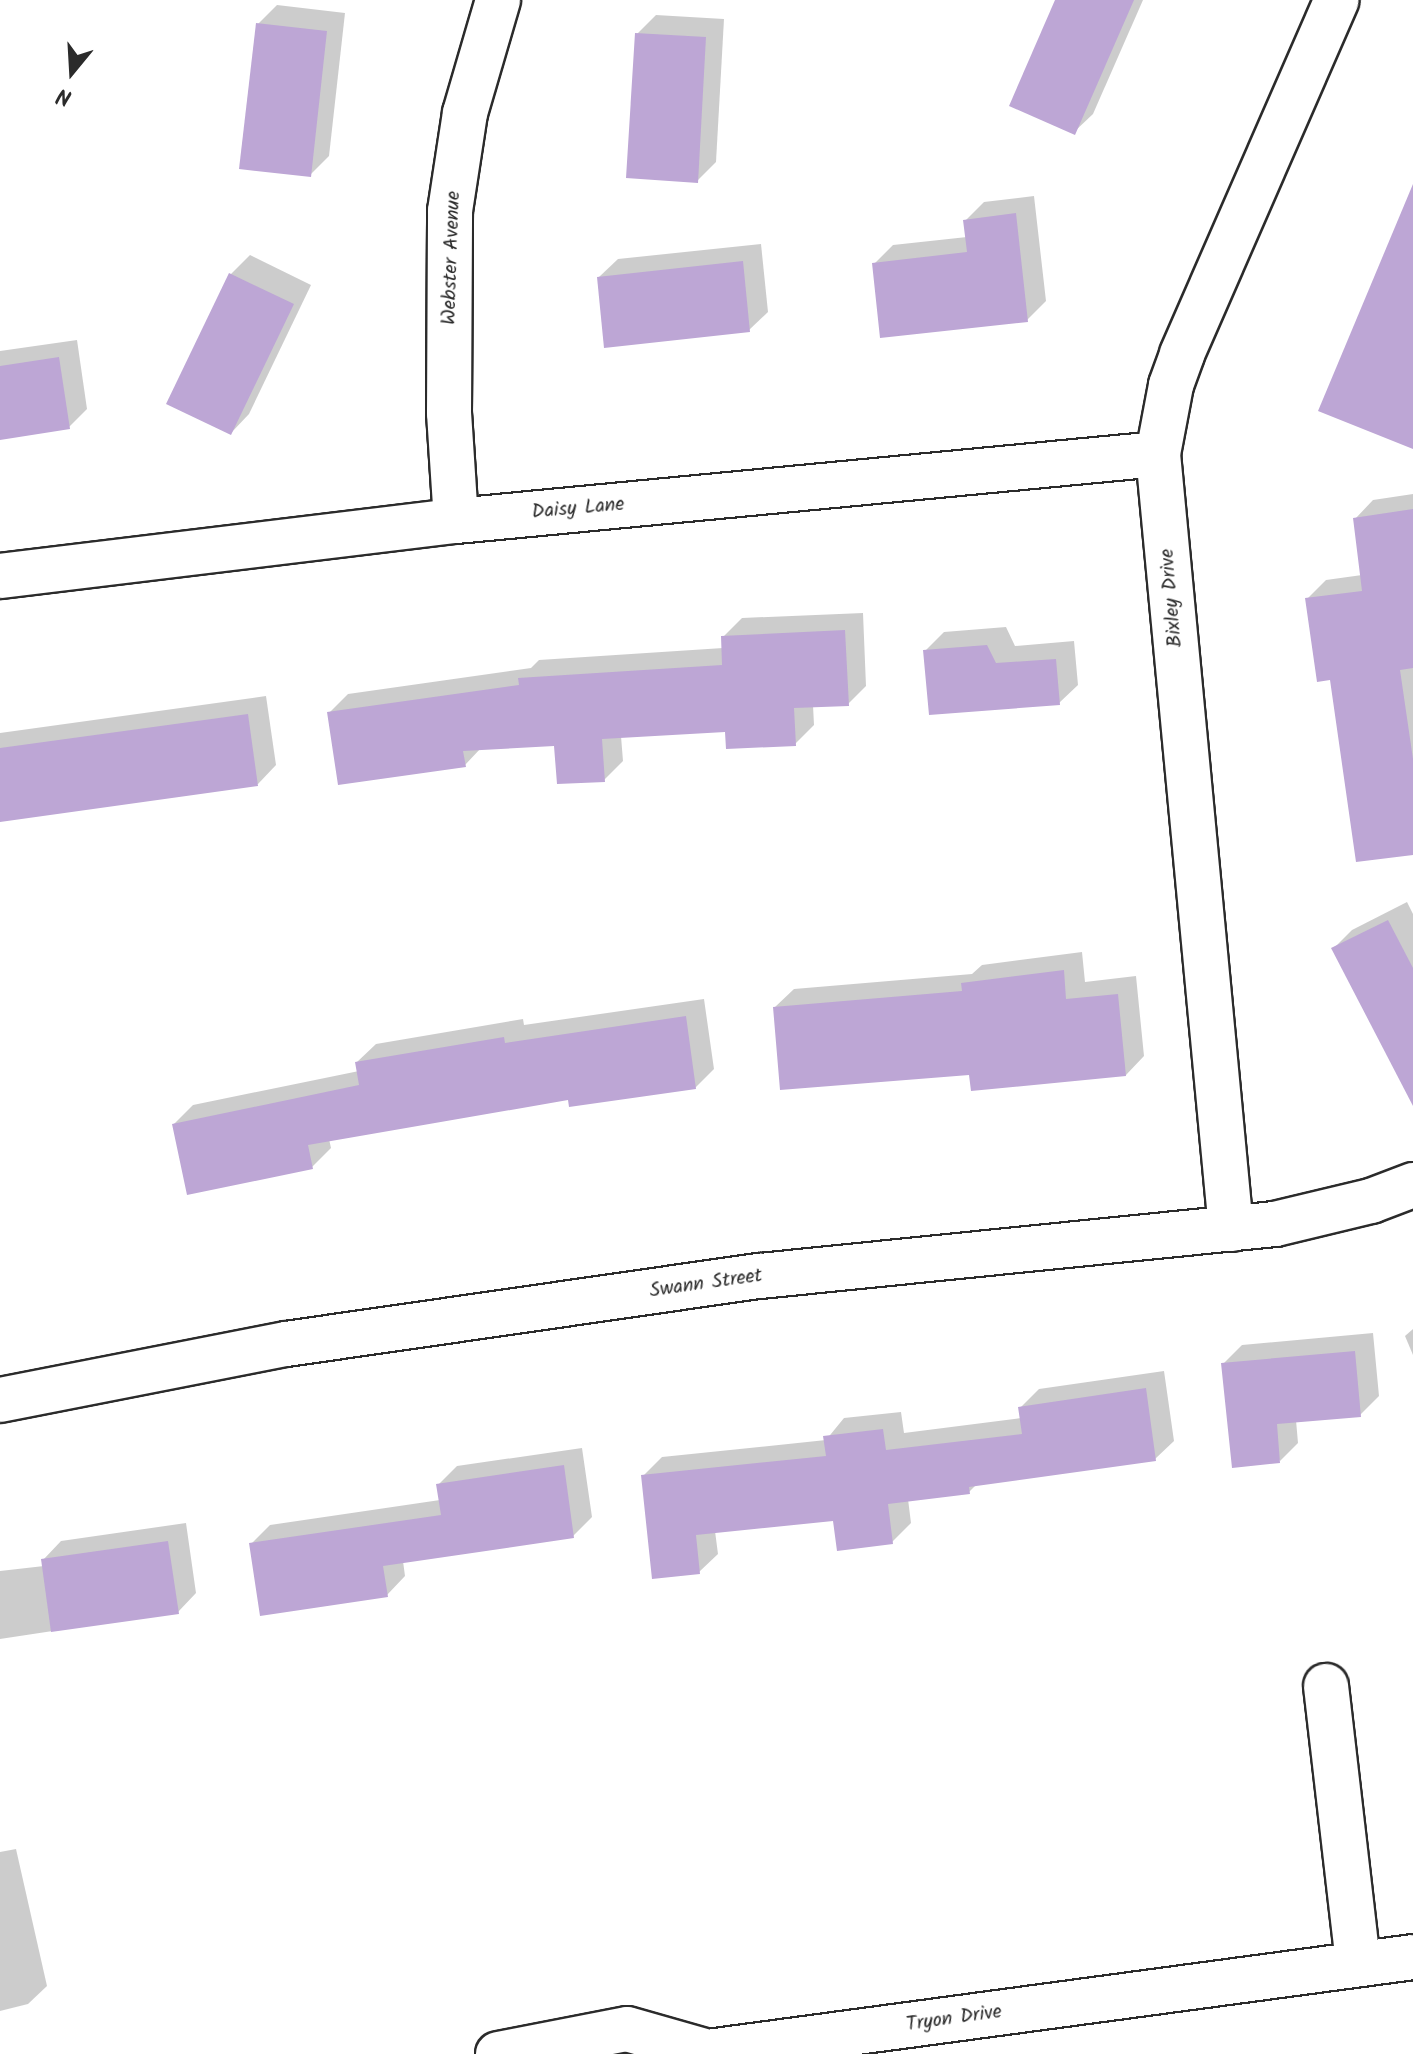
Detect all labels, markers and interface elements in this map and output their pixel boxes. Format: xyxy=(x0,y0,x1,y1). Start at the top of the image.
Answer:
north arrow xyxy=(32,32,112,112)
text: N xyxy=(52,77,76,114)
street label: Webster Avenue xyxy=(438,191,466,325)
street label: Daisy Lane xyxy=(531,493,625,525)
street label: Bixley Drive xyxy=(1156,548,1188,648)
street label: Swann Street xyxy=(648,1264,764,1304)
street label: Tryon Drive xyxy=(905,2000,1003,2038)

